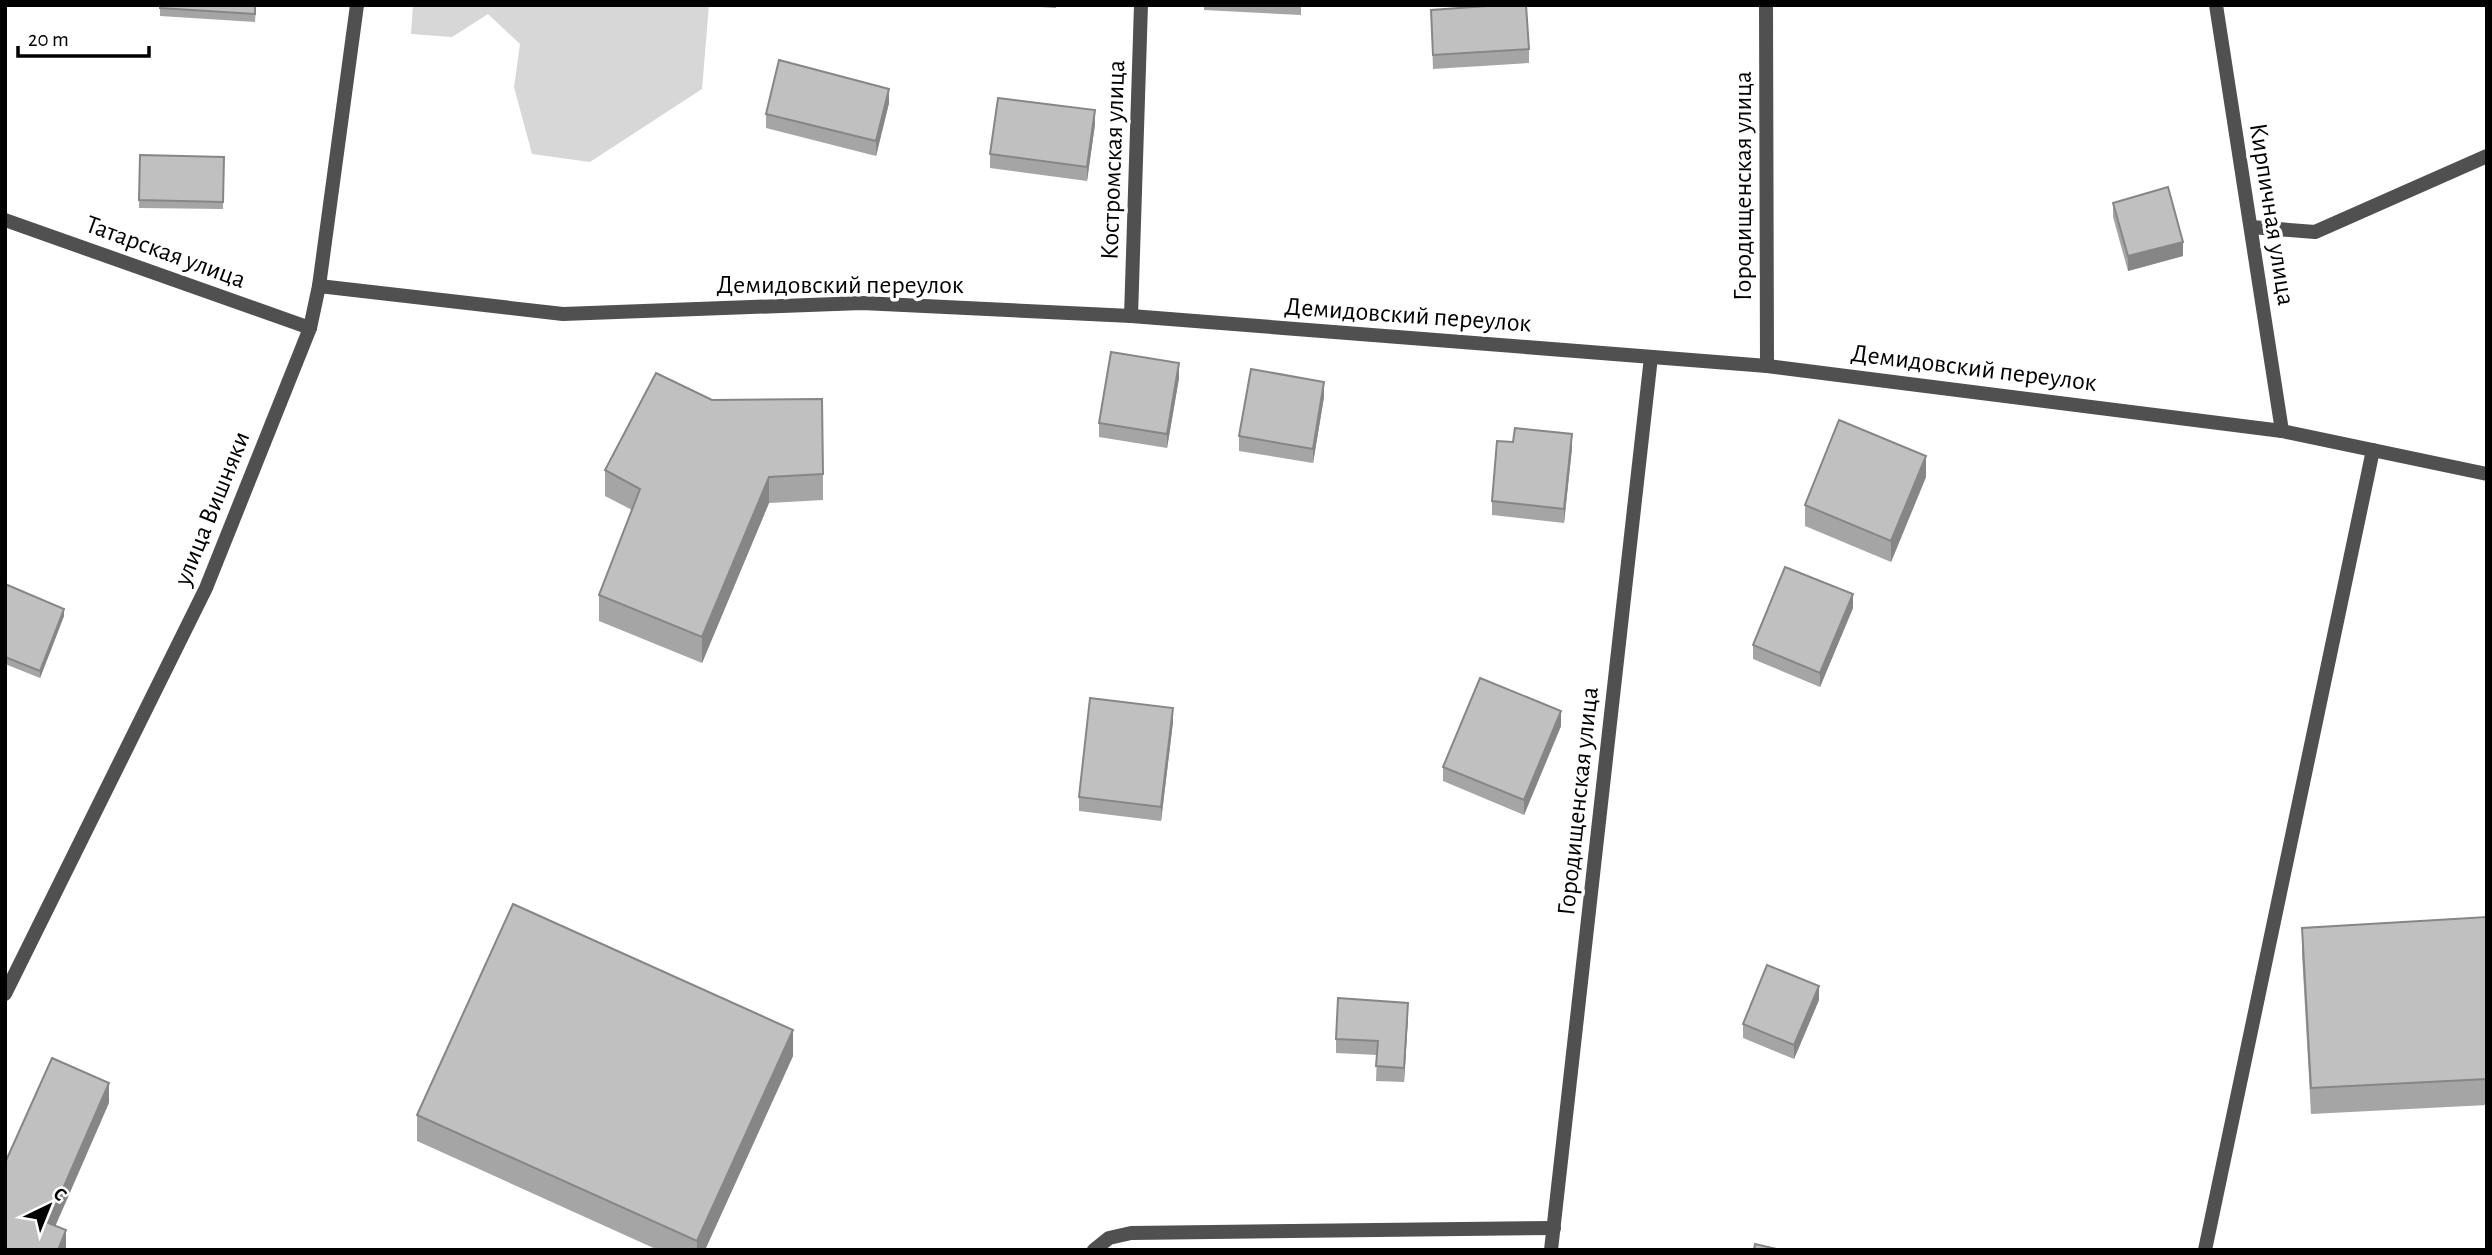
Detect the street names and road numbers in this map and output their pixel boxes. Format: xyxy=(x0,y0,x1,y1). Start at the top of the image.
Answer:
street label: Костромская улица xyxy=(1097,59,1129,260)
street label: Городищенская улица xyxy=(1730,71,1756,301)
street label: Кирпичная улица xyxy=(2245,121,2299,307)
street label: Татарская улица xyxy=(82,211,249,293)
street label: Демидовский переулок xyxy=(716,272,964,298)
street label: Демидовский переулок xyxy=(1284,293,1532,337)
street label: Демидовский переулок xyxy=(1850,340,2098,396)
street label: улица Вишняки xyxy=(169,428,255,590)
street label: Городищенская улица xyxy=(1553,685,1603,917)

